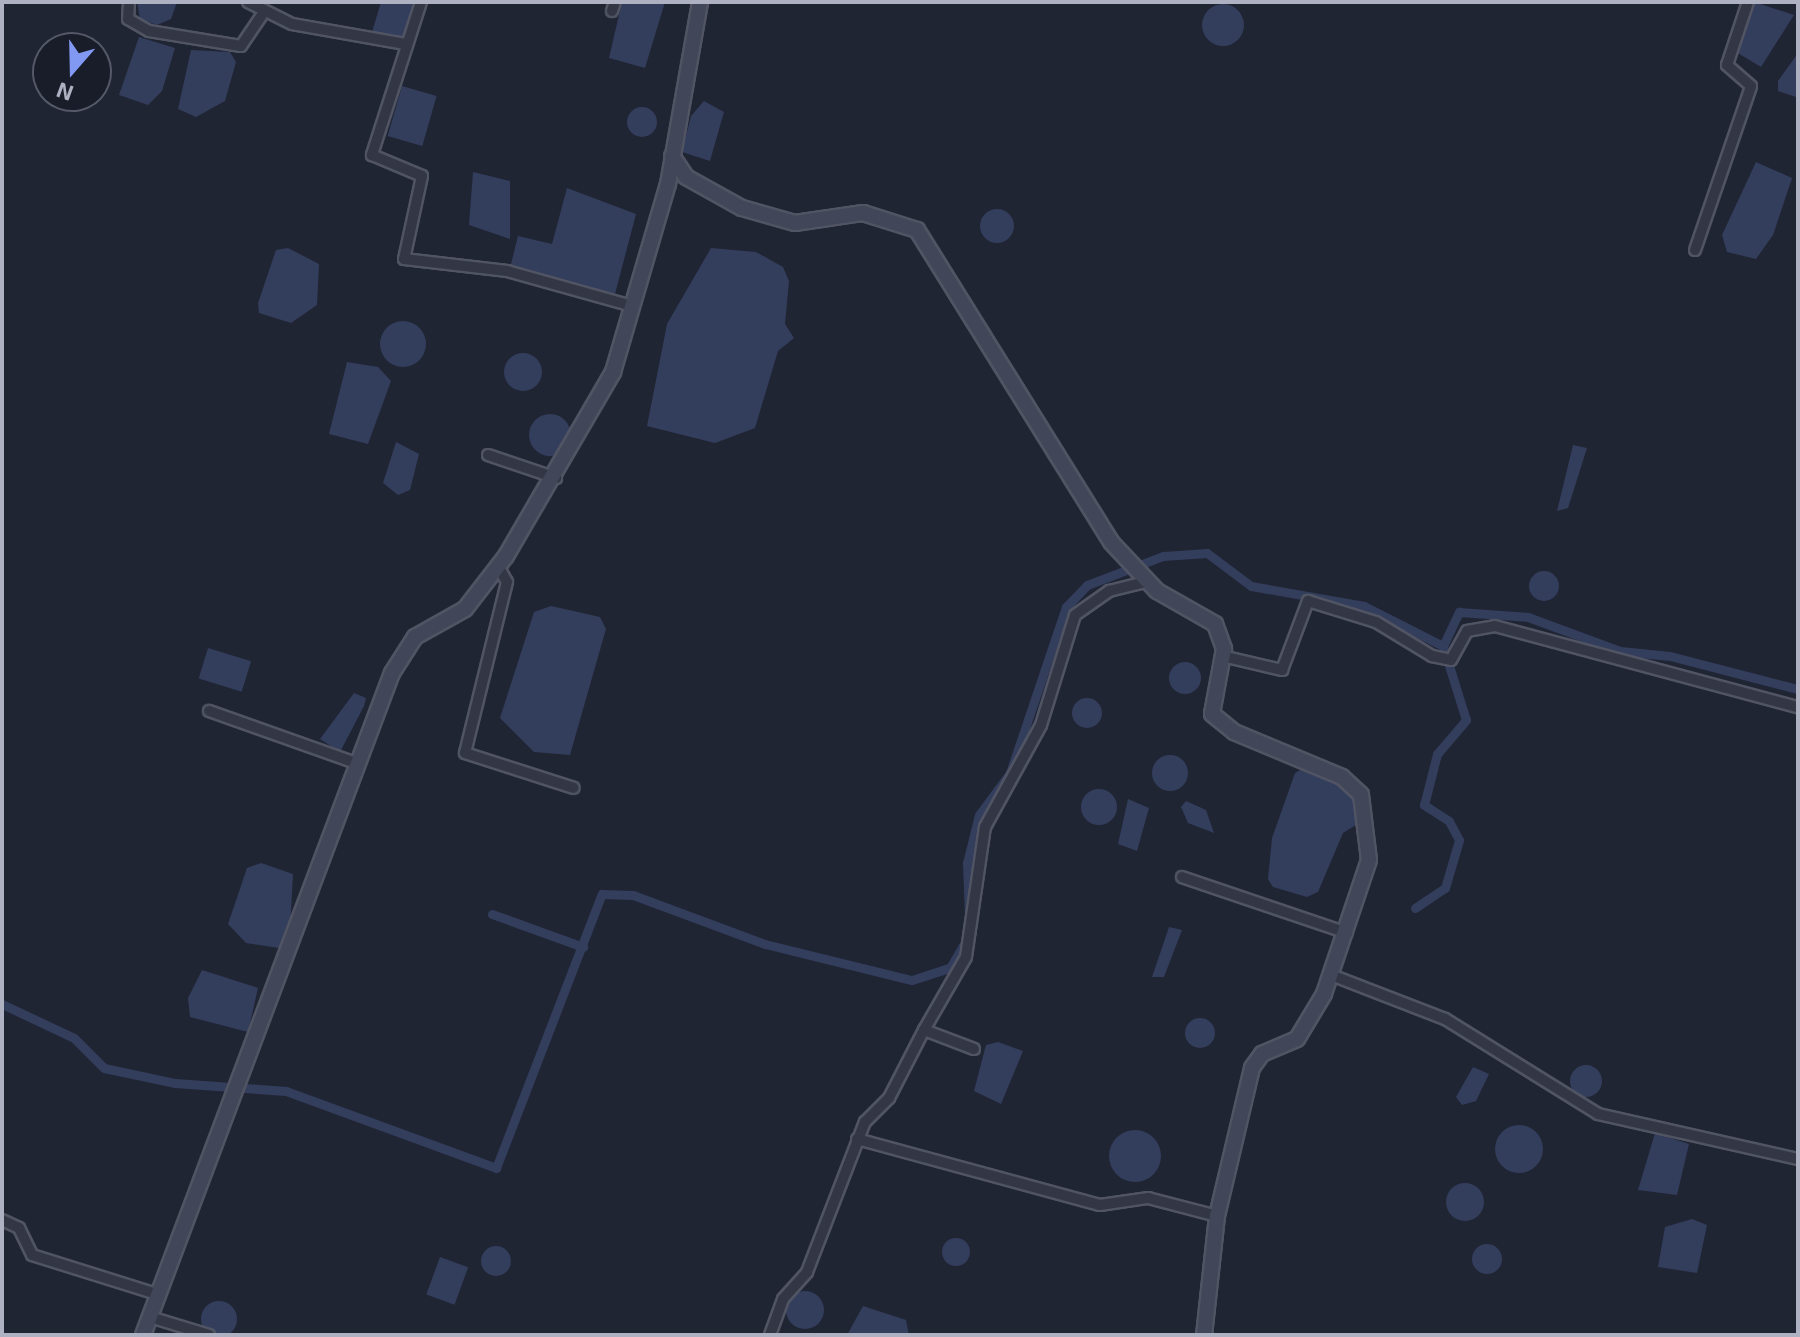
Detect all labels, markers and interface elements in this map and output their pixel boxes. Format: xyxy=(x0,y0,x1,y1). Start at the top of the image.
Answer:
north arrow xyxy=(32,32,112,112)
text: N xyxy=(53,78,76,108)

